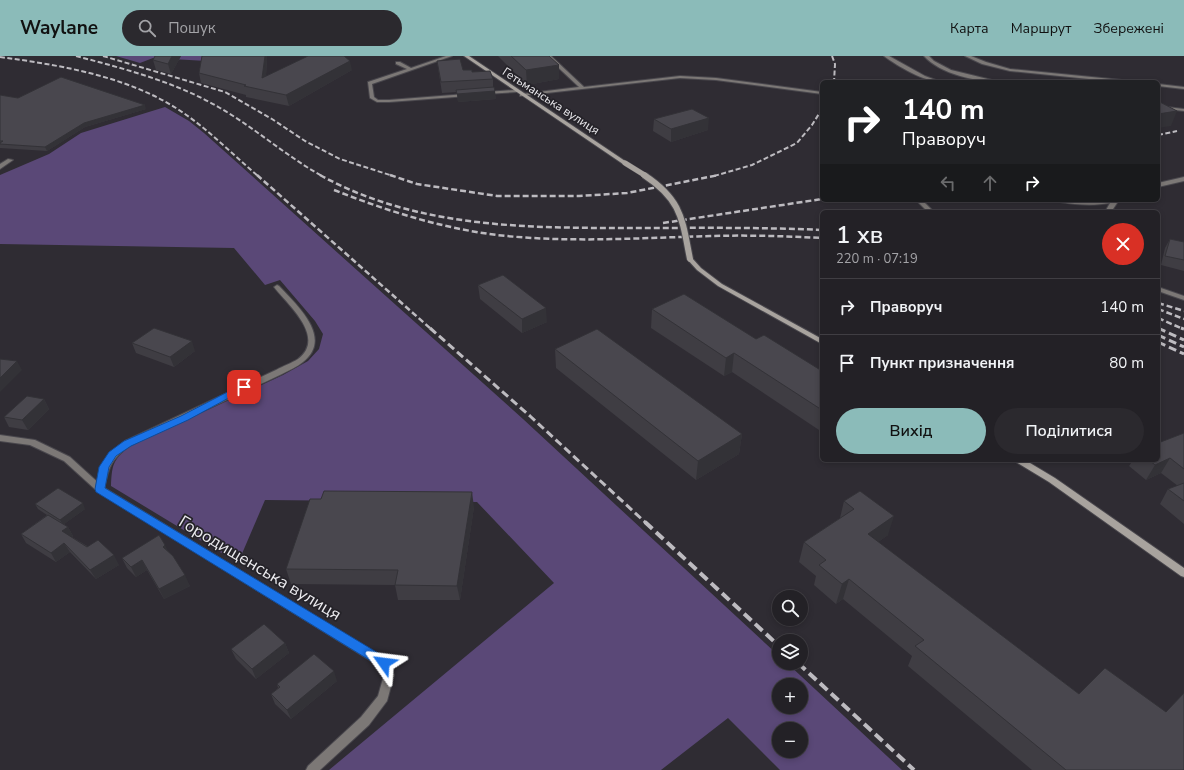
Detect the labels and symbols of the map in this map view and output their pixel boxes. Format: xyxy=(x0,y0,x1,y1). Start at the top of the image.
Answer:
street label: Гетьманська вулиця xyxy=(499,64,603,138)
pin xyxy=(227,370,261,404)
street label: Городищенська вулиця xyxy=(174,510,346,626)
position arrow xyxy=(363,642,405,684)

